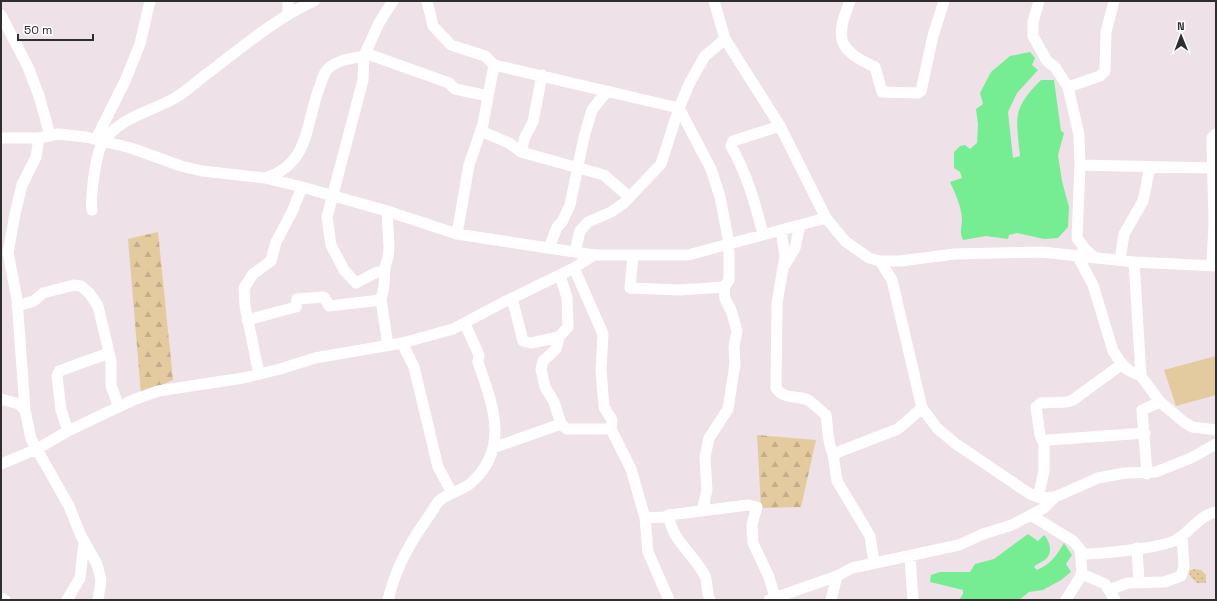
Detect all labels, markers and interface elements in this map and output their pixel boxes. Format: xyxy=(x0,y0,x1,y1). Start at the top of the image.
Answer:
scale bar xyxy=(18,16,93,42)
north arrow xyxy=(1161,16,1201,56)
text: N xyxy=(1177,19,1185,33)
text: 50 m xyxy=(24,22,52,38)

